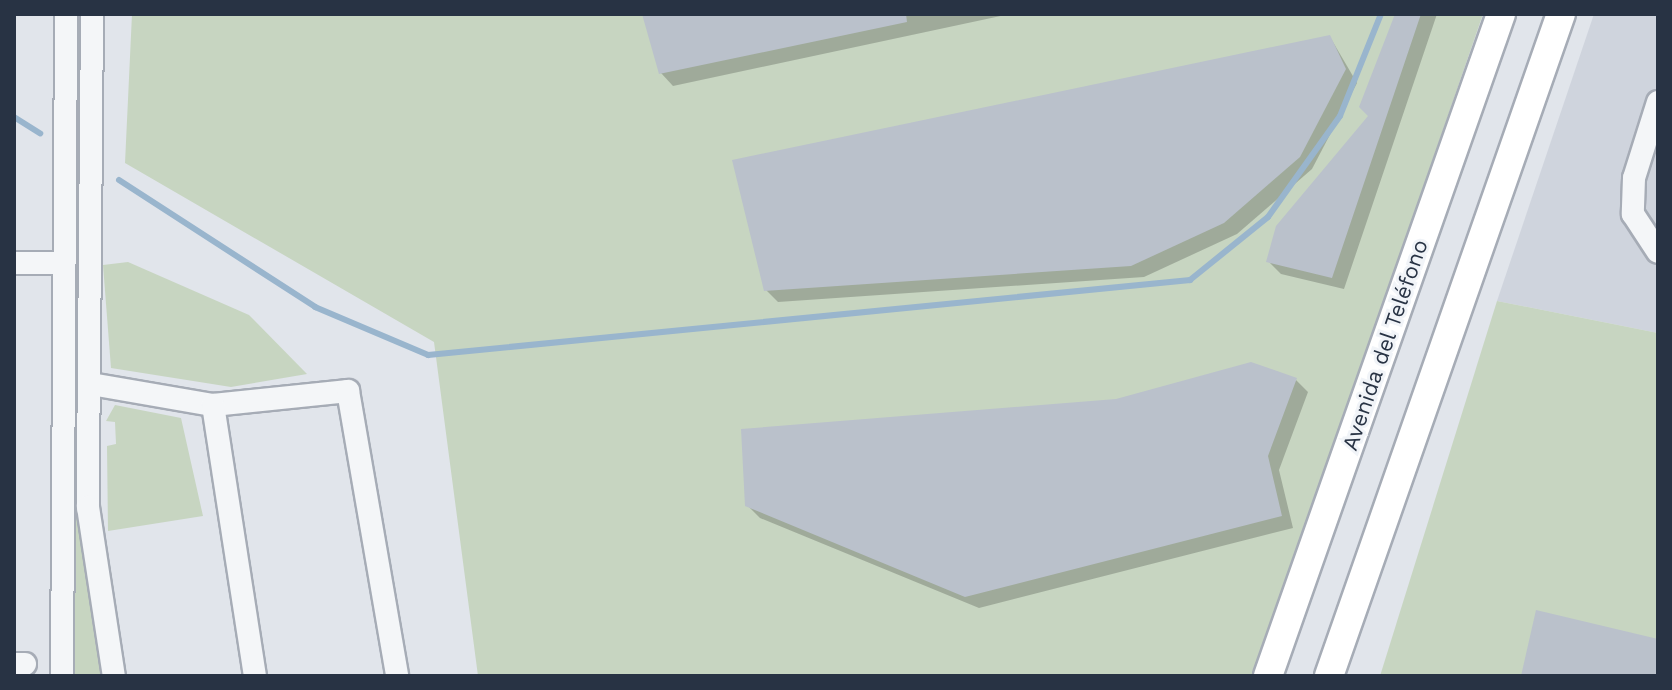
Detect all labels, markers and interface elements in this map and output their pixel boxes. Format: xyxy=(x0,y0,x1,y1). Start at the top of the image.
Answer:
street label: Avenida del Teléfono xyxy=(1336,235,1434,455)

